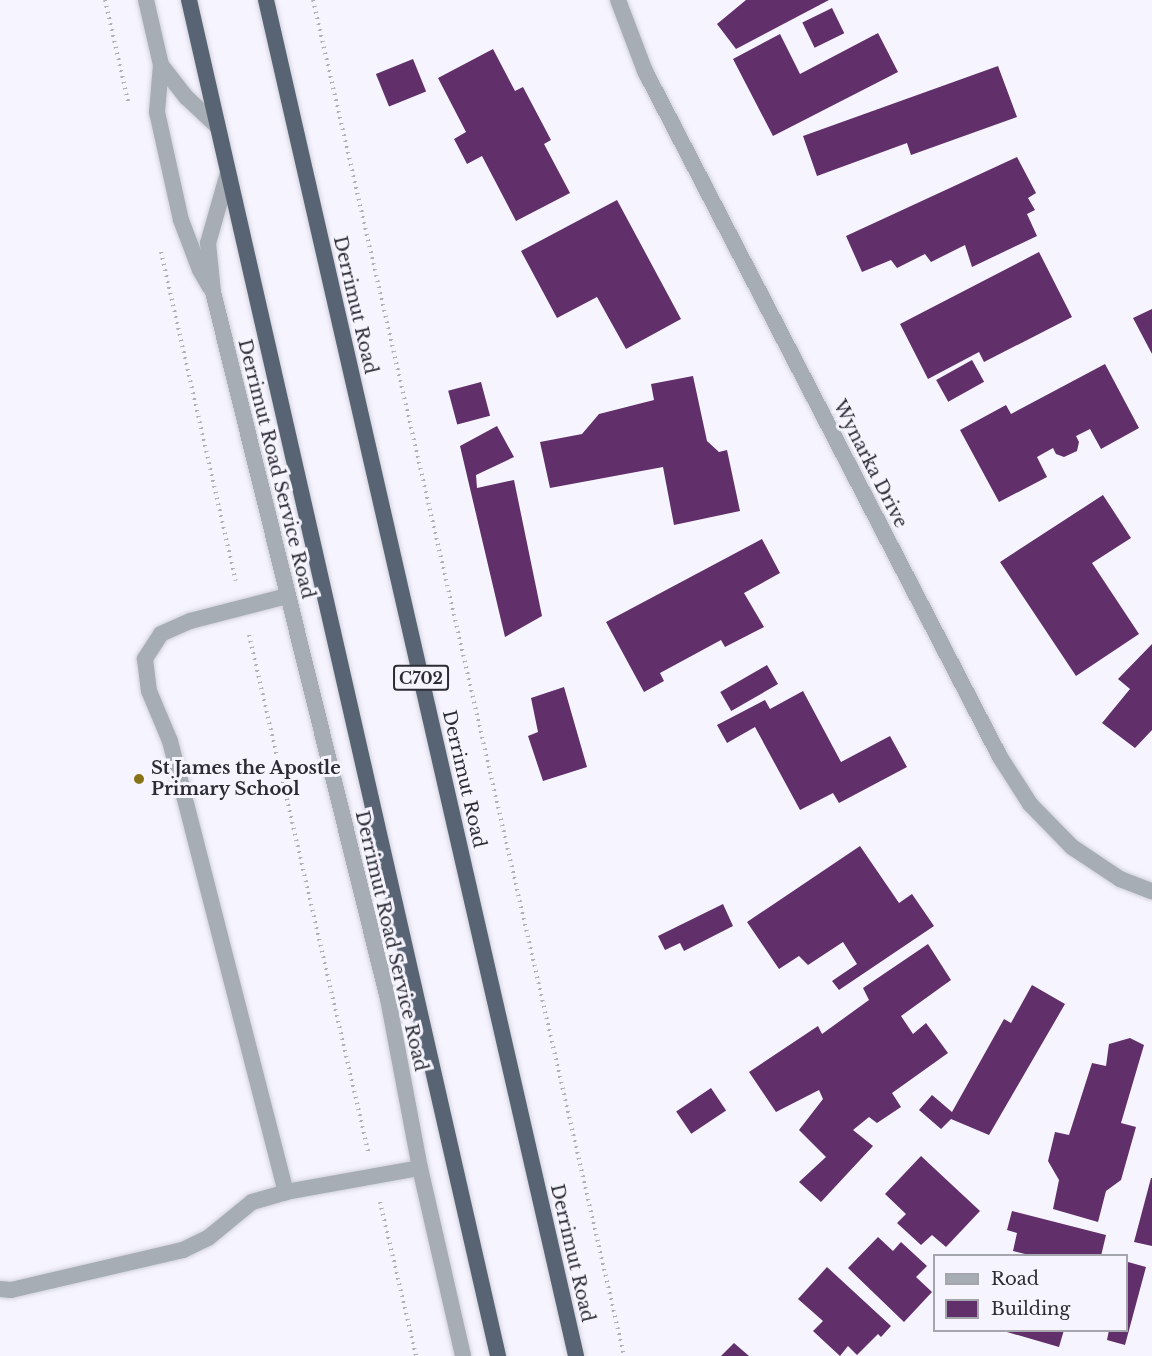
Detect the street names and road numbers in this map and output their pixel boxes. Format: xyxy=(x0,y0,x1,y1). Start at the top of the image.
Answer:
street label: Derrimut Road xyxy=(329,234,381,376)
street label: Derrimut Road Service Road xyxy=(233,337,319,601)
street label: Wynarka Drive xyxy=(828,396,912,532)
road number: C702 xyxy=(392,665,450,691)
street label: Derrimut Road xyxy=(438,708,490,850)
street label: Derrimut Road Service Road xyxy=(350,809,432,1073)
street label: Derrimut Road xyxy=(546,1182,598,1324)

